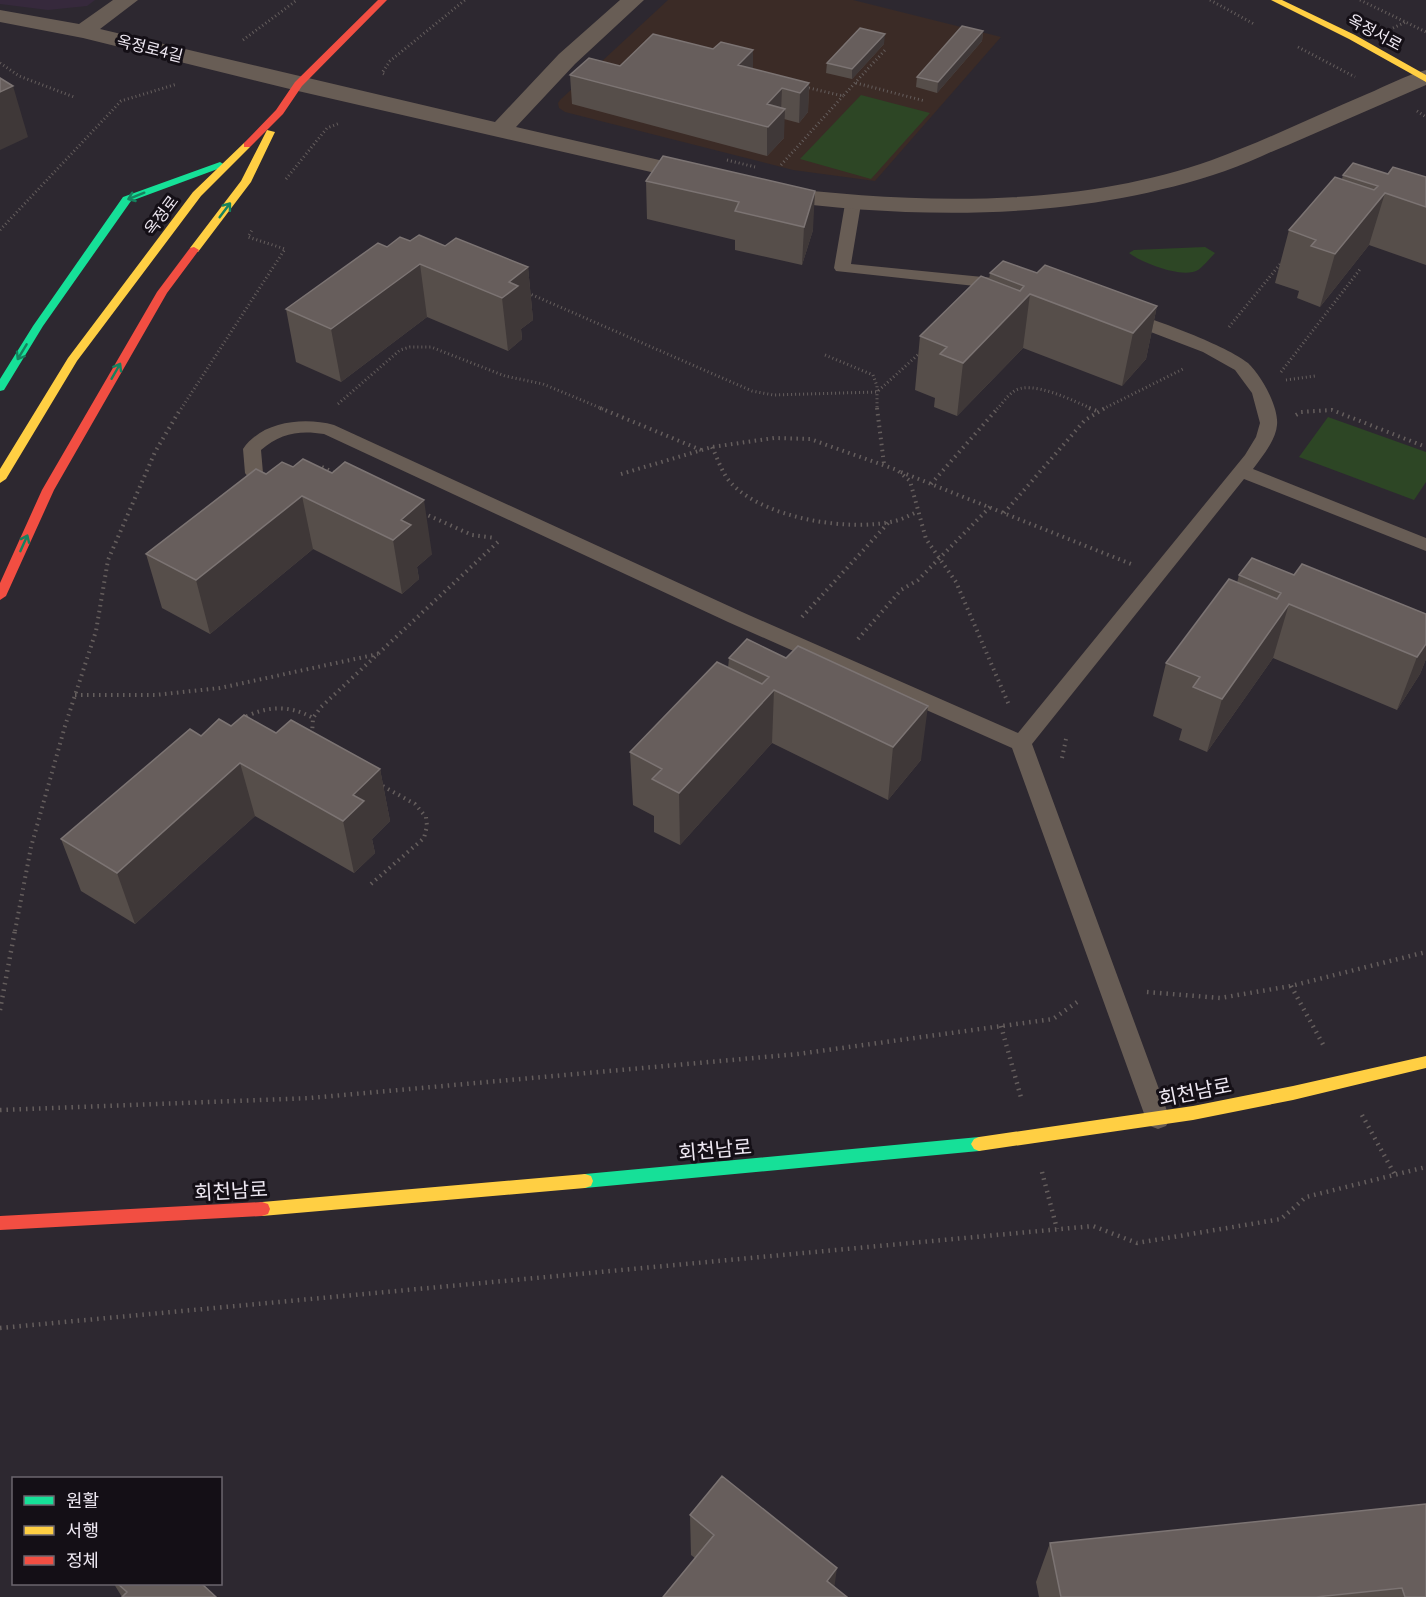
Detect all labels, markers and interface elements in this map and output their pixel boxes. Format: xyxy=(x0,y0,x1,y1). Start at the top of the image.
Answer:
street label: 옥정서로 xyxy=(1344,9,1406,55)
street label: 옥정로4길 xyxy=(115,30,185,66)
one-way arrow xyxy=(128,191,146,202)
street label: 옥정로 xyxy=(140,191,182,239)
one-way arrow xyxy=(219,202,231,218)
one-way arrow xyxy=(16,343,28,360)
one-way arrow xyxy=(111,363,123,380)
one-way arrow xyxy=(19,534,30,552)
street label: 회천남로 xyxy=(1156,1072,1234,1112)
street label: 회천남로 xyxy=(677,1134,753,1166)
street label: 회천남로 xyxy=(194,1176,268,1206)
legend xyxy=(12,1477,222,1585)
text: 원활 xyxy=(66,1489,99,1512)
text: 서행 xyxy=(66,1519,99,1542)
text: 정체 xyxy=(66,1549,99,1572)

